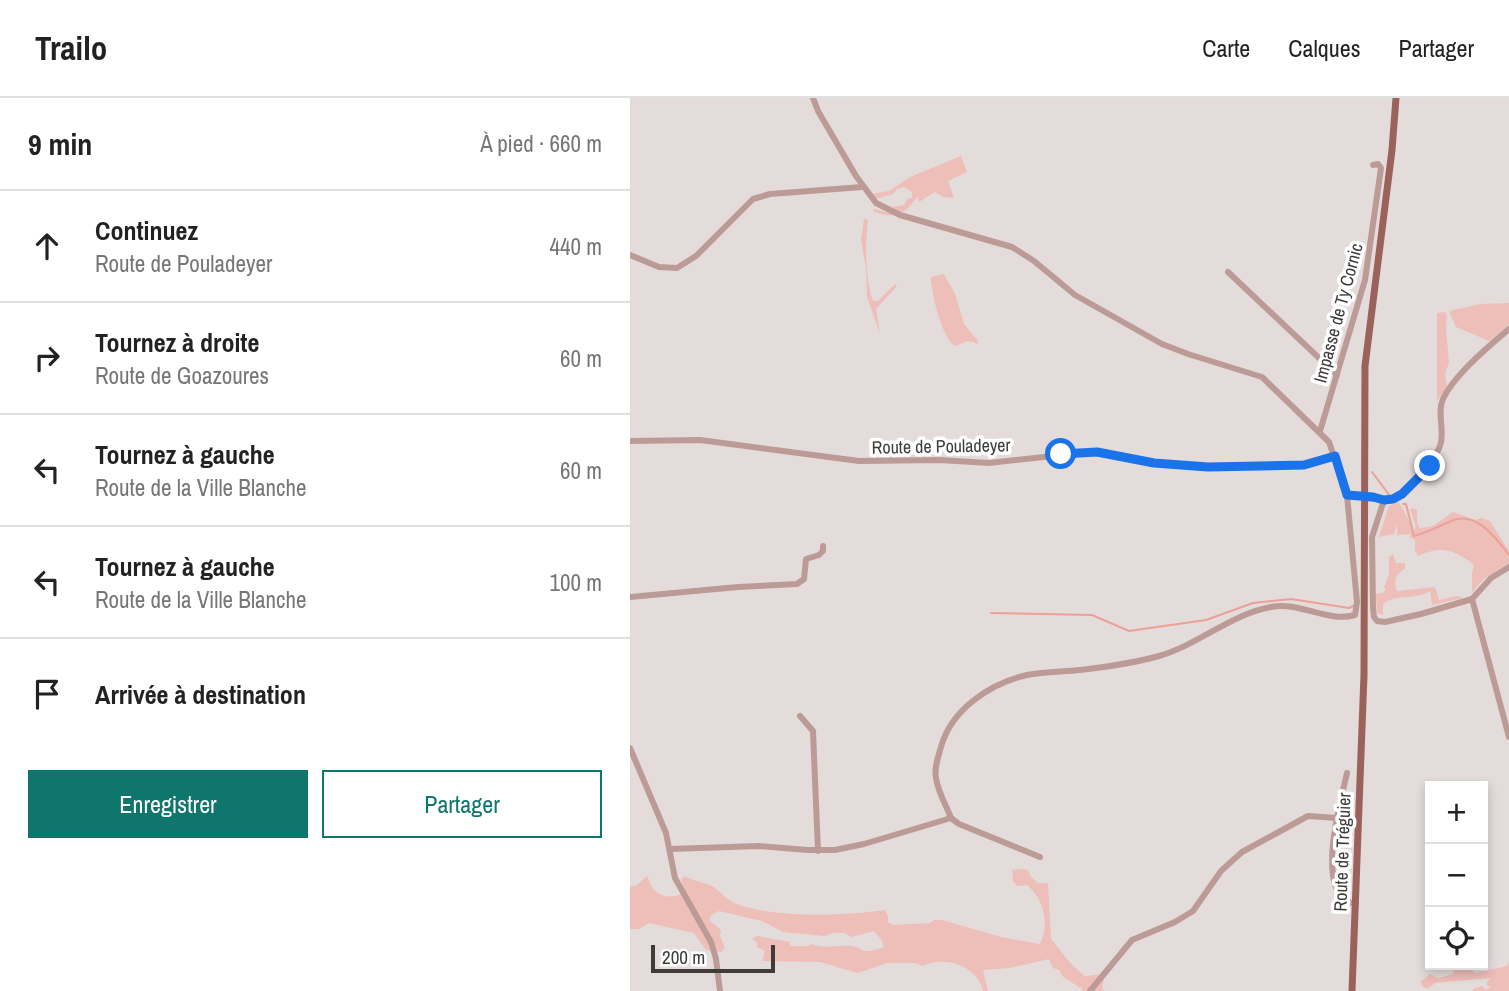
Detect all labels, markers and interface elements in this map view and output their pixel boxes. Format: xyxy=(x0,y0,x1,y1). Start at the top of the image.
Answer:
text: Trailo xyxy=(35,26,107,70)
text: Carte xyxy=(1202,32,1250,64)
text: Calques xyxy=(1288,32,1361,64)
text: Partager xyxy=(1399,32,1474,64)
text: 9 min xyxy=(28,124,92,164)
text: À pied · 660 m xyxy=(480,128,602,159)
text: Continuez xyxy=(95,213,198,248)
icon: ahead xyxy=(28,227,66,265)
text: 440 m xyxy=(550,231,602,262)
street label: Impasse de Ty Cornic xyxy=(1307,241,1369,385)
text: Route de Pouladeyer xyxy=(95,248,272,279)
text: Tournez à droite xyxy=(95,325,259,360)
icon: right xyxy=(28,339,66,377)
text: 60 m xyxy=(560,343,602,374)
text: Route de Goazoures xyxy=(95,360,269,391)
street label: Route de Pouladeyer xyxy=(871,432,1011,460)
text: Tournez à gauche xyxy=(95,437,275,472)
route start xyxy=(1045,438,1076,469)
route end xyxy=(1414,450,1445,481)
icon: left xyxy=(28,451,66,489)
text: 60 m xyxy=(560,455,602,486)
text: Route de la Ville Blanche xyxy=(95,472,306,503)
text: Tournez à gauche xyxy=(95,549,275,584)
icon: left xyxy=(28,563,66,601)
text: 100 m xyxy=(550,567,602,598)
text: Route de la Ville Blanche xyxy=(95,584,306,615)
icon: arrive xyxy=(28,675,66,713)
text: Arrivée à destination xyxy=(95,677,306,712)
button: Enregistrer xyxy=(28,770,308,838)
button: Partager xyxy=(322,770,602,838)
map controls xyxy=(1425,781,1488,970)
button: + xyxy=(1425,781,1488,844)
street label: Route de Tréguier xyxy=(1327,792,1357,912)
button: − xyxy=(1425,844,1488,907)
button: locate xyxy=(1425,907,1488,970)
scale bar xyxy=(651,942,775,974)
text: 200 m xyxy=(662,944,705,970)

